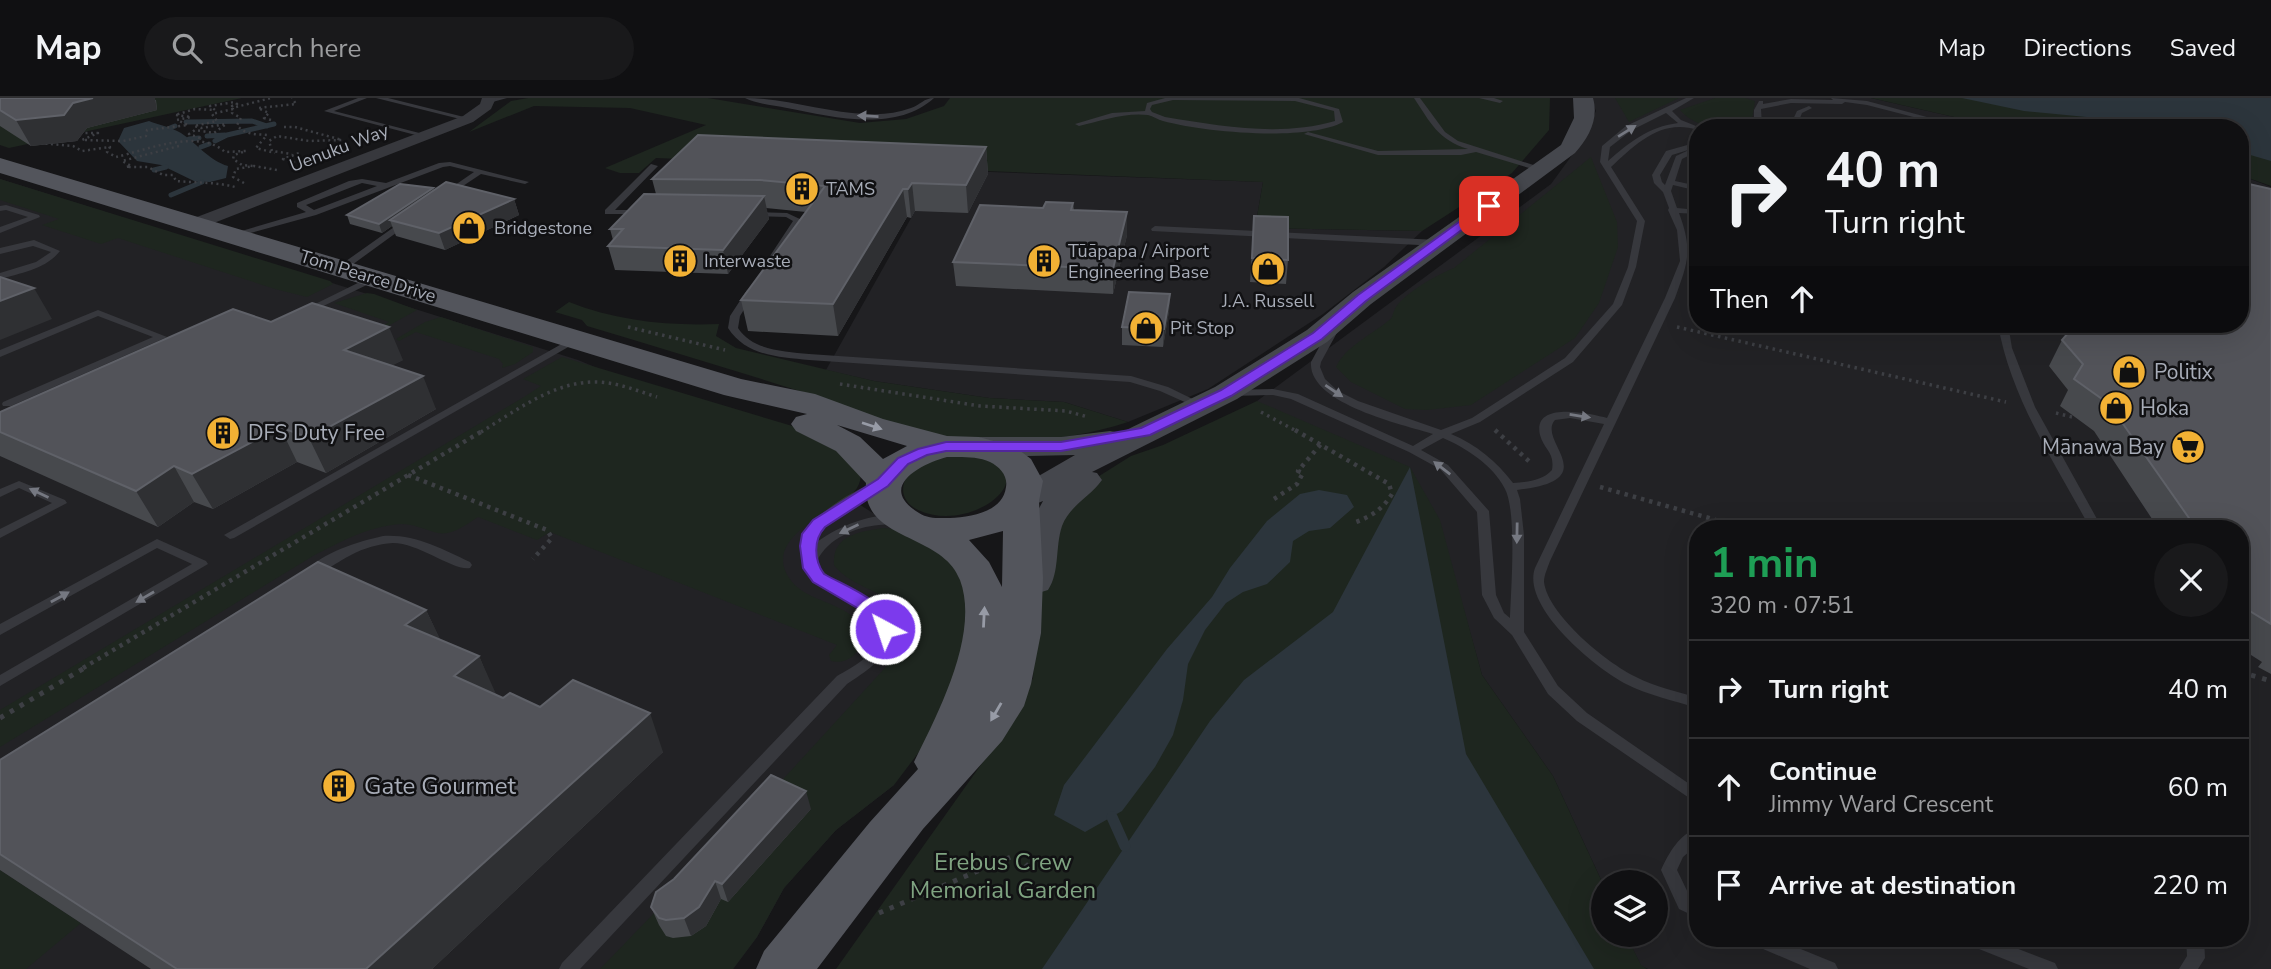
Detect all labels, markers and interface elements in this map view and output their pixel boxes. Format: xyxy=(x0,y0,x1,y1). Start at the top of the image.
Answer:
search box xyxy=(144,17,634,80)
text: Map xyxy=(35,26,102,71)
icon: search xyxy=(168,29,206,67)
text: Search here xyxy=(224,31,361,66)
text: Map xyxy=(1938,32,1985,64)
text: Directions xyxy=(2023,32,2132,64)
text: Saved xyxy=(2170,32,2236,64)
one-way arrow xyxy=(857,110,879,121)
street label: Uenuku Way xyxy=(286,118,393,178)
one-way arrow xyxy=(1617,124,1637,137)
text: 40 m xyxy=(1825,137,1940,204)
icon: right xyxy=(1710,147,1801,238)
building icon: TAMS xyxy=(783,170,821,208)
pin xyxy=(1459,176,1519,236)
place label: TAMS xyxy=(826,177,875,201)
icon: arrive xyxy=(1470,187,1508,225)
text: Turn right xyxy=(1825,201,1965,244)
shop icon: Bridgestone xyxy=(450,209,488,247)
place label: Bridgestone xyxy=(494,216,592,240)
place label: Tūāpapa / Airport Engineering Base xyxy=(1068,239,1210,284)
building icon: Interwaste xyxy=(661,242,699,280)
building icon: Tūāpapa / Airport Engineering Base xyxy=(1025,242,1063,280)
street label: Tom Pearce Drive xyxy=(297,244,439,308)
place label: Interwaste xyxy=(704,249,790,273)
shop icon: J.A. Russell xyxy=(1249,250,1287,288)
icon: ahead xyxy=(1783,280,1821,318)
text: Then xyxy=(1710,282,1769,317)
place label: J.A. Russell xyxy=(1221,289,1315,313)
shop icon: Pit Stop xyxy=(1127,309,1165,347)
place label: Pit Stop xyxy=(1170,316,1234,340)
shop icon: Politix xyxy=(2110,353,2148,391)
place label: Politix xyxy=(2154,358,2213,386)
one-way arrow xyxy=(1325,384,1343,398)
shop icon: Hoka xyxy=(2097,389,2135,427)
place label: Hoka xyxy=(2140,394,2189,422)
one-way arrow xyxy=(1569,411,1591,422)
building icon: DFS Duty Free xyxy=(204,414,242,452)
place label: DFS Duty Free xyxy=(248,419,385,447)
one-way arrow xyxy=(861,421,882,431)
supermarket icon: Mānawa Bay xyxy=(2169,428,2207,466)
place label: Mānawa Bay xyxy=(2042,433,2164,461)
one-way arrow xyxy=(1434,461,1452,476)
one-way arrow xyxy=(29,487,49,499)
one-way arrow xyxy=(1511,522,1523,544)
one-way arrow xyxy=(838,524,859,535)
text: 1 min xyxy=(1710,535,1819,592)
button: close xyxy=(2154,543,2228,617)
text: 320 m · 07:51 xyxy=(1710,590,1855,621)
one-way arrow xyxy=(50,591,70,603)
one-way arrow xyxy=(135,591,155,603)
position arrow xyxy=(848,592,922,666)
one-way arrow xyxy=(979,605,990,627)
icon: right xyxy=(1710,670,1748,708)
text: Turn right xyxy=(1769,672,1888,707)
text: 40 m xyxy=(2168,672,2228,707)
one-way arrow xyxy=(990,702,1002,721)
text: Continue xyxy=(1769,754,1877,789)
building icon: Gate Gourmet xyxy=(320,767,358,805)
icon: ahead xyxy=(1710,768,1748,806)
place label: Gate Gourmet xyxy=(364,770,516,802)
text: 60 m xyxy=(2168,770,2228,805)
text: Jimmy Ward Crescent xyxy=(1769,789,1993,820)
park label: Erebus Crew Memorial Garden xyxy=(910,846,1096,906)
icon: arrive xyxy=(1710,866,1748,904)
text: Arrive at destination xyxy=(1769,868,2016,903)
text: 220 m xyxy=(2152,868,2228,903)
map controls xyxy=(1591,870,1668,947)
button: layers xyxy=(1591,870,1668,947)

